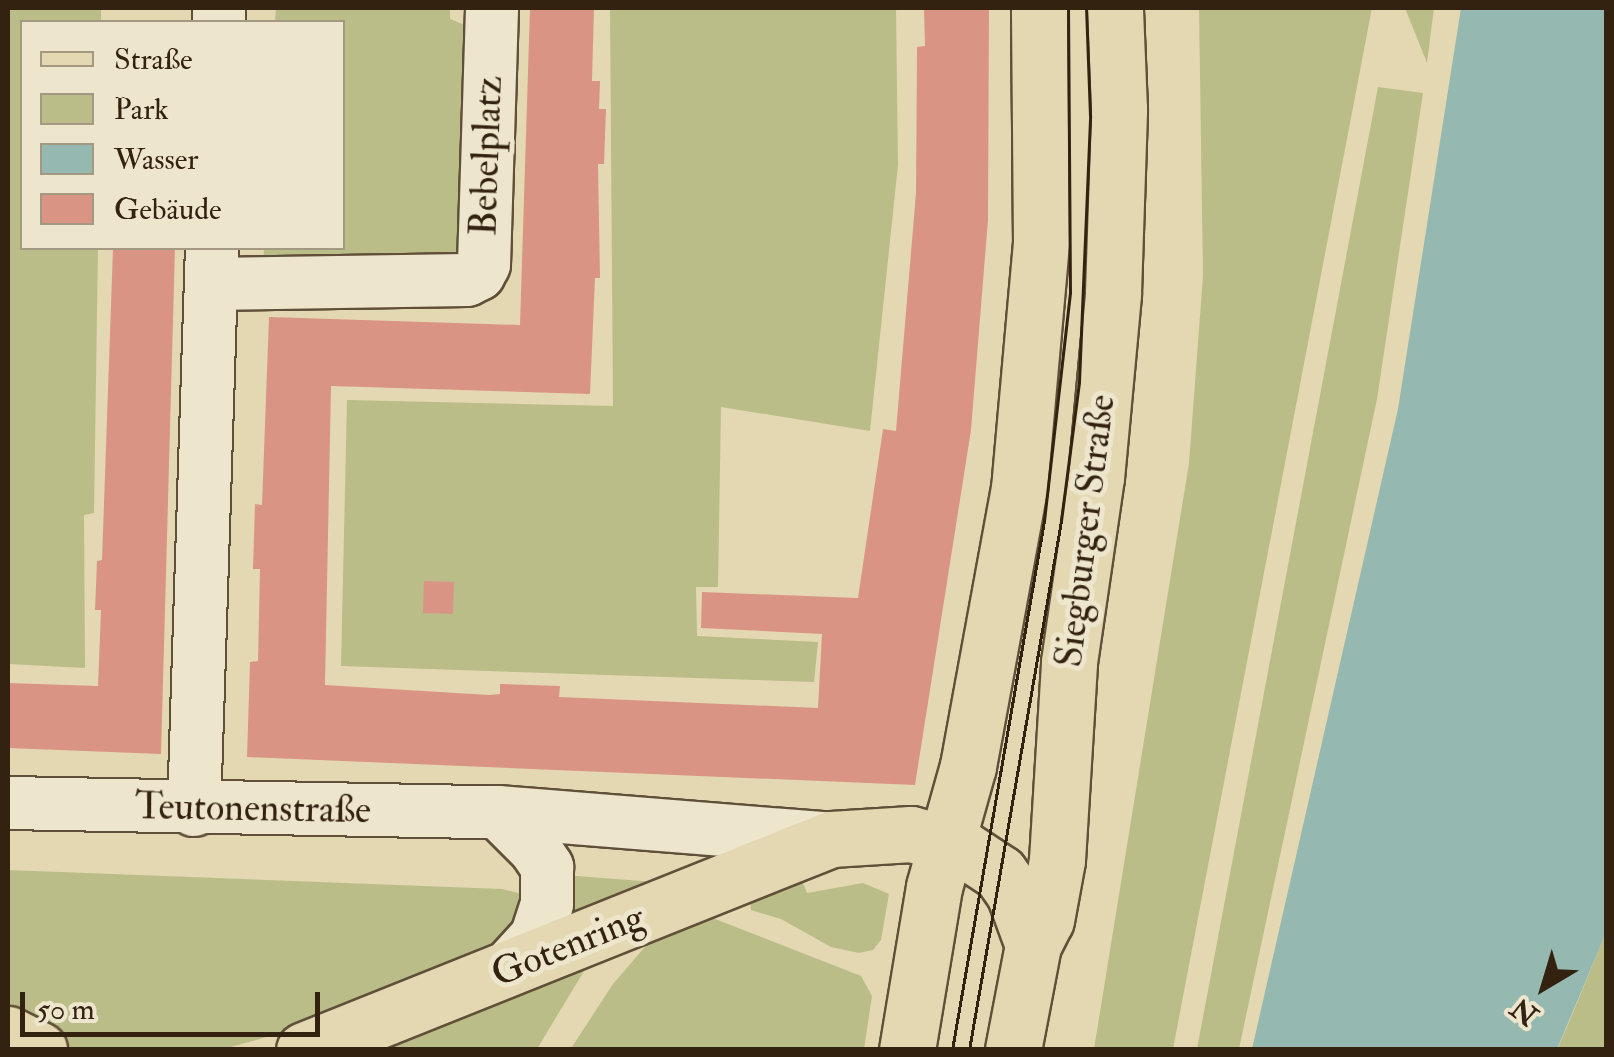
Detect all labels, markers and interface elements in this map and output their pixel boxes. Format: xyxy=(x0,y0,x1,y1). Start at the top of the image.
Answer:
legend xyxy=(20,20,345,250)
text: Straße xyxy=(114,41,193,78)
street label: Bebelplatz xyxy=(461,75,513,237)
text: Park xyxy=(114,91,169,128)
text: Wasser xyxy=(114,141,199,178)
text: Gebäude xyxy=(114,191,222,228)
street label: Siegburger Straße xyxy=(1047,392,1125,670)
street label: Teutonenstraße xyxy=(135,784,371,834)
street label: Gotenring xyxy=(485,895,651,997)
north arrow xyxy=(1494,937,1594,1037)
scale bar xyxy=(25,972,325,1034)
text: N xyxy=(1505,990,1546,1033)
text: 50 m xyxy=(37,991,95,1028)

